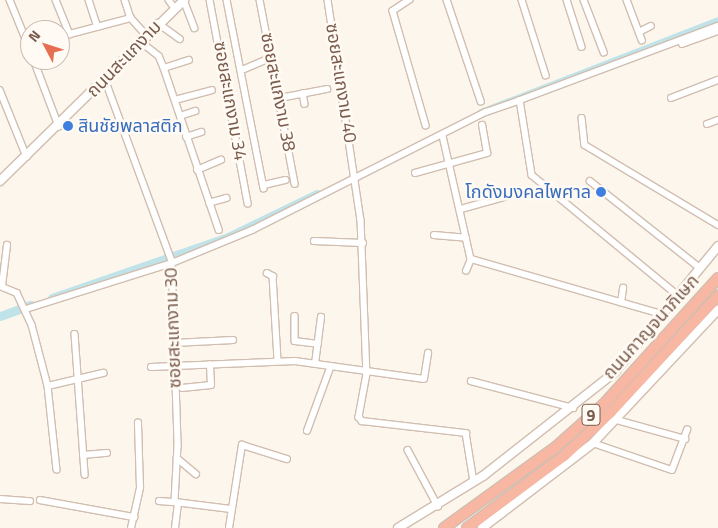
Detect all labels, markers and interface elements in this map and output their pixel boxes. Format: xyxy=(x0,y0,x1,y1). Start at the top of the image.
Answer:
street label: ถนนสะแกงาม xyxy=(82,16,166,102)
north arrow xyxy=(20,20,70,70)
street label: ซอยสะแกงาม 40 xyxy=(321,22,361,144)
text: N xyxy=(23,25,45,46)
street label: ซอยสะแกงาม 38 xyxy=(256,31,300,153)
street label: ซอยสะแกงาม 34 xyxy=(209,40,251,162)
place label: สินชัยพลาสติก xyxy=(78,115,183,137)
marker: สินชัยพลาสติก xyxy=(62,120,74,132)
place label: โกดังมงคลไพศาล xyxy=(465,181,591,203)
marker: โกดังมงคลไพศาล xyxy=(595,186,607,198)
street label: ซอยสะแกงาม 30 xyxy=(160,267,186,389)
street label: ถนนกาญจนาภิเษก xyxy=(598,270,704,384)
road number: 9 xyxy=(581,402,601,428)

